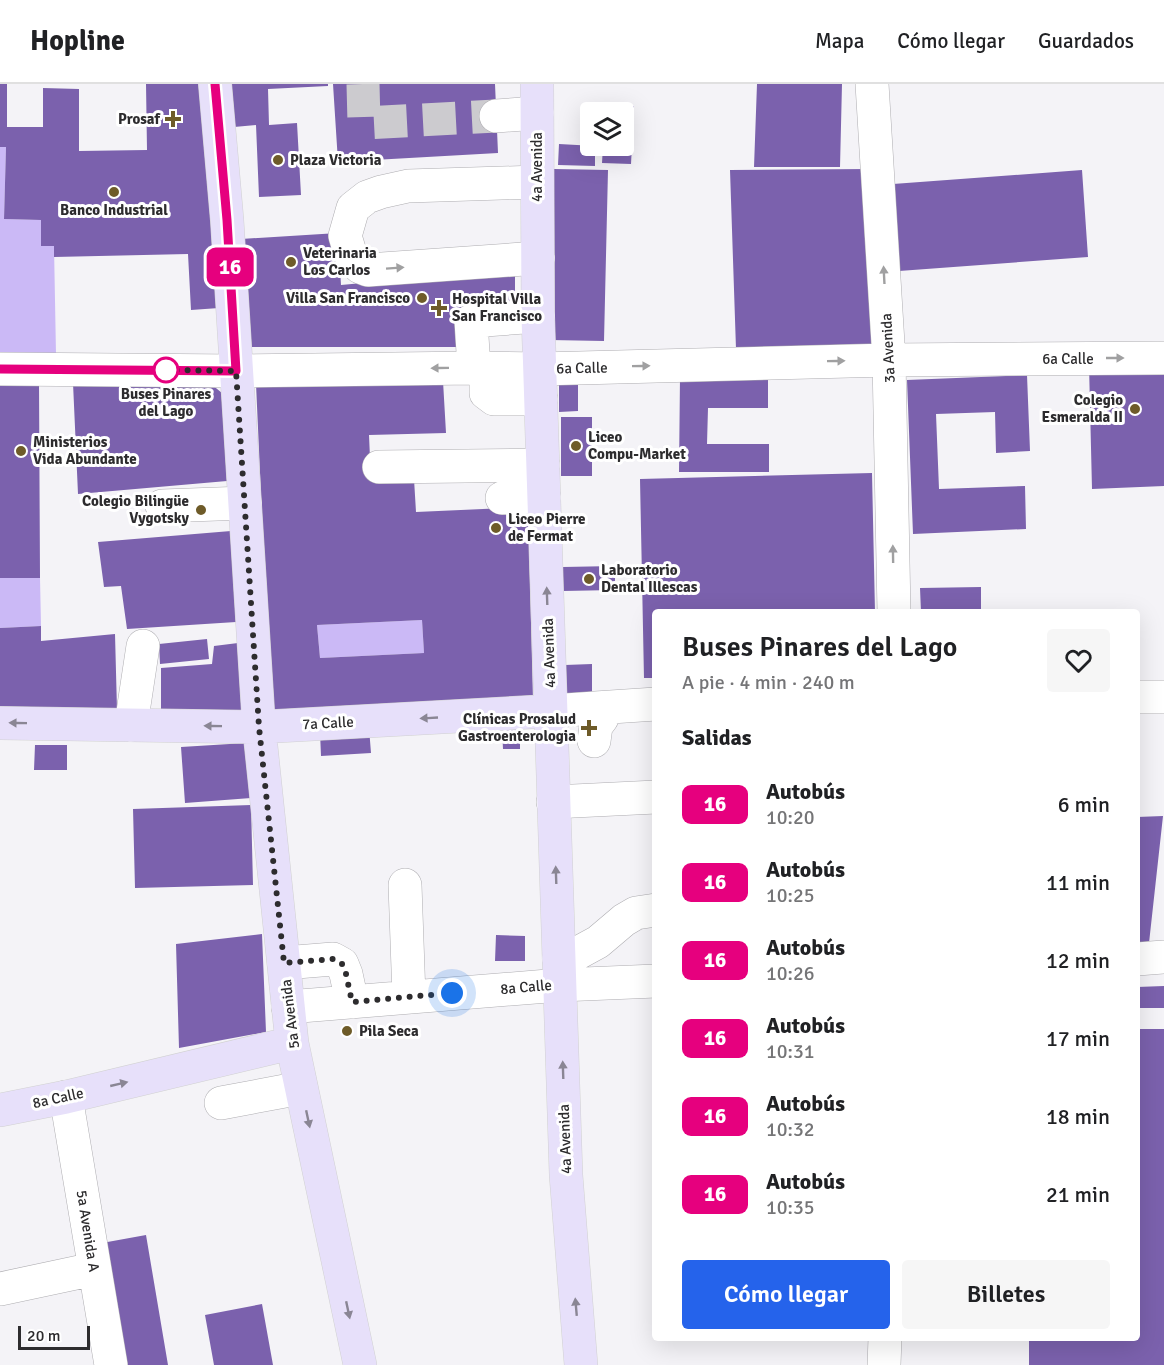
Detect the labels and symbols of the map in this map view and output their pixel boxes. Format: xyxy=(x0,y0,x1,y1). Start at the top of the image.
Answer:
place label: Prosaf xyxy=(118,110,162,128)
marker: Prosaf xyxy=(164,110,182,128)
street label: 4a Avenida xyxy=(528,132,546,202)
place label: Plaza Victoria xyxy=(290,151,382,169)
marker: Plaza Victoria xyxy=(271,153,285,167)
marker: Banco Industrial xyxy=(107,185,121,199)
place label: Banco Industrial xyxy=(60,201,168,219)
place label: Veterinaria Los Carlos xyxy=(303,244,377,279)
line badge: 16 xyxy=(203,248,257,286)
marker: Veterinaria Los Carlos xyxy=(284,255,298,269)
one-way arrow xyxy=(386,263,405,273)
one-way arrow xyxy=(879,265,888,284)
place label: Villa San Francisco xyxy=(286,289,410,307)
place label: Hospital Villa San Francisco xyxy=(452,290,542,325)
marker: Villa San Francisco xyxy=(415,291,429,305)
marker: Hospital Villa San Francisco xyxy=(430,299,448,317)
street label: 3a Avenida xyxy=(877,313,899,383)
street label: 6a Calle xyxy=(1042,350,1094,368)
one-way arrow xyxy=(1105,353,1124,363)
one-way arrow xyxy=(826,356,845,366)
marker: Buses Pinares del Lago xyxy=(153,357,179,383)
street label: 6a Calle xyxy=(556,359,608,377)
one-way arrow xyxy=(631,361,650,371)
one-way arrow xyxy=(430,364,449,373)
place label: Buses Pinares del Lago xyxy=(121,385,212,420)
place label: Colegio Esmeralda II xyxy=(1042,391,1123,426)
marker: Colegio Esmeralda II xyxy=(1128,402,1142,416)
place label: Liceo Compu-Market xyxy=(588,428,686,463)
place label: Ministerios Vida Abundante xyxy=(33,433,137,468)
marker: Liceo Compu-Market xyxy=(569,439,583,453)
marker: Ministerios Vida Abundante xyxy=(14,444,28,458)
place label: Colegio Bilingüe Vygotsky xyxy=(82,492,190,527)
marker: Colegio Bilingüe Vygotsky xyxy=(194,503,208,517)
place label: Liceo Pierre de Fermat xyxy=(508,510,586,545)
marker: Liceo Pierre de Fermat xyxy=(489,521,503,535)
one-way arrow xyxy=(888,544,898,563)
place label: Laboratorio Dental Illescas xyxy=(601,561,698,596)
marker: Laboratorio Dental Illescas xyxy=(582,572,596,586)
one-way arrow xyxy=(542,587,552,606)
street label: 4a Avenida xyxy=(539,618,559,688)
place label: Clínicas Prosalud Gastroenterologia xyxy=(458,710,576,745)
street label: 7a Calle xyxy=(302,713,354,733)
one-way arrow xyxy=(419,713,438,722)
one-way arrow xyxy=(9,718,28,728)
marker: Clínicas Prosalud Gastroenterologia xyxy=(580,719,598,737)
one-way arrow xyxy=(204,721,223,731)
one-way arrow xyxy=(551,866,561,885)
street label: 8a Calle xyxy=(500,976,552,998)
street label: 5a Avenida xyxy=(277,978,303,1050)
your location xyxy=(437,978,467,1008)
place label: Pila Seca xyxy=(359,1022,419,1040)
marker: Pila Seca xyxy=(340,1024,354,1038)
one-way arrow xyxy=(558,1061,567,1080)
one-way arrow xyxy=(110,1079,128,1089)
street label: 8a Calle xyxy=(31,1084,85,1112)
street label: 4a Avenida xyxy=(555,1104,575,1174)
one-way arrow xyxy=(304,1110,313,1129)
street label: 5a Avenida A xyxy=(73,1189,103,1273)
one-way arrow xyxy=(571,1297,581,1316)
one-way arrow xyxy=(344,1300,353,1319)
scale bar xyxy=(18,1323,90,1350)

